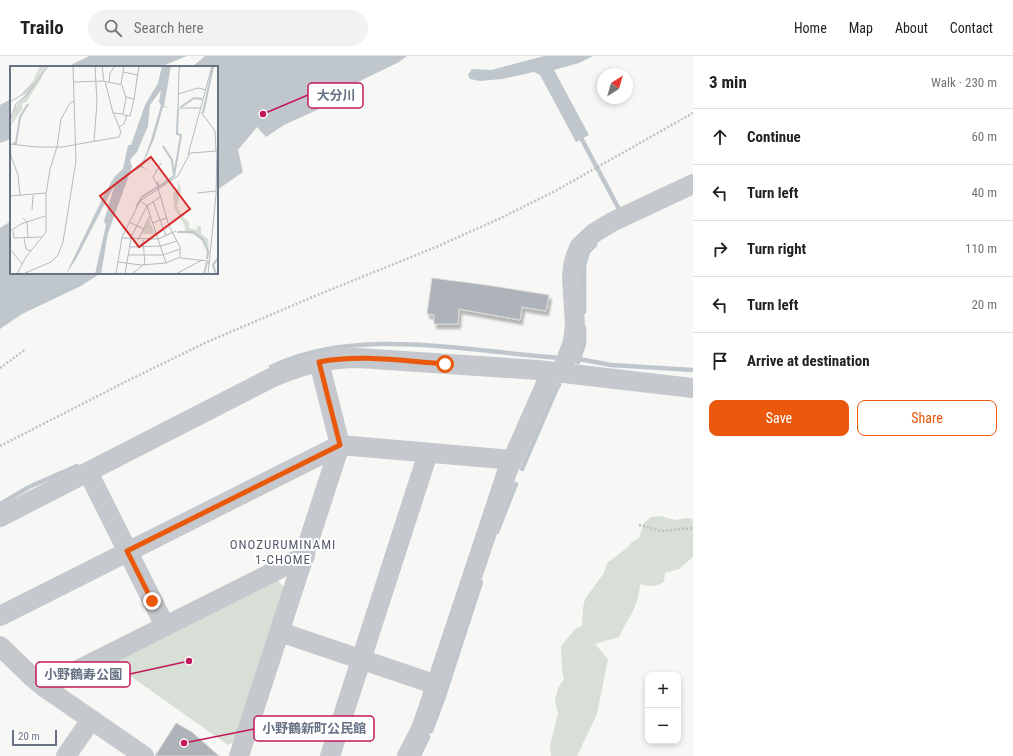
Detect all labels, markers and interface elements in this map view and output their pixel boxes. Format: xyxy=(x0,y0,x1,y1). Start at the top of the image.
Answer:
search box xyxy=(88,10,368,46)
text: Trailo xyxy=(20,16,64,39)
icon: search xyxy=(102,17,124,39)
text: Search here xyxy=(134,19,203,37)
text: Home xyxy=(794,20,827,36)
text: Map xyxy=(849,20,873,36)
text: About xyxy=(895,20,928,36)
text: Contact xyxy=(950,20,993,36)
inset map xyxy=(10,66,218,274)
north arrow xyxy=(597,68,633,104)
text: 3 min xyxy=(709,72,747,92)
text: Walk · 230 m xyxy=(931,75,997,90)
callout: 大分川 xyxy=(308,83,363,108)
text: 大分川 xyxy=(316,88,356,103)
icon: ahead xyxy=(709,126,731,148)
text: Continue xyxy=(747,128,801,146)
text: 60 m xyxy=(971,129,997,144)
icon: left xyxy=(709,182,731,204)
text: Turn left xyxy=(747,184,798,202)
text: 40 m xyxy=(971,185,997,200)
icon: right xyxy=(709,238,731,260)
text: Turn right xyxy=(747,240,806,258)
text: 110 m xyxy=(965,241,997,256)
icon: left xyxy=(709,294,731,316)
text: Turn left xyxy=(747,296,798,314)
text: 20 m xyxy=(971,297,997,312)
icon: arrive xyxy=(709,350,731,372)
text: Arrive at destination xyxy=(747,352,870,370)
route start xyxy=(436,355,454,373)
button: Save xyxy=(709,400,849,436)
button: Share xyxy=(857,400,997,436)
district label: ONOZURUMINAMI 1-CHOME xyxy=(230,537,336,567)
route end xyxy=(143,592,161,610)
callout: 小野鶴寿公園 xyxy=(36,662,130,687)
text: 小野鶴寿公園 xyxy=(44,667,122,682)
map controls xyxy=(645,672,681,744)
button: + xyxy=(645,672,681,708)
button: − xyxy=(645,708,681,744)
callout: 小野鶴新町公民館 xyxy=(254,716,374,741)
text: 小野鶴新町公民館 xyxy=(262,721,366,736)
scale bar xyxy=(12,728,57,747)
text: 20 m xyxy=(18,730,40,743)

